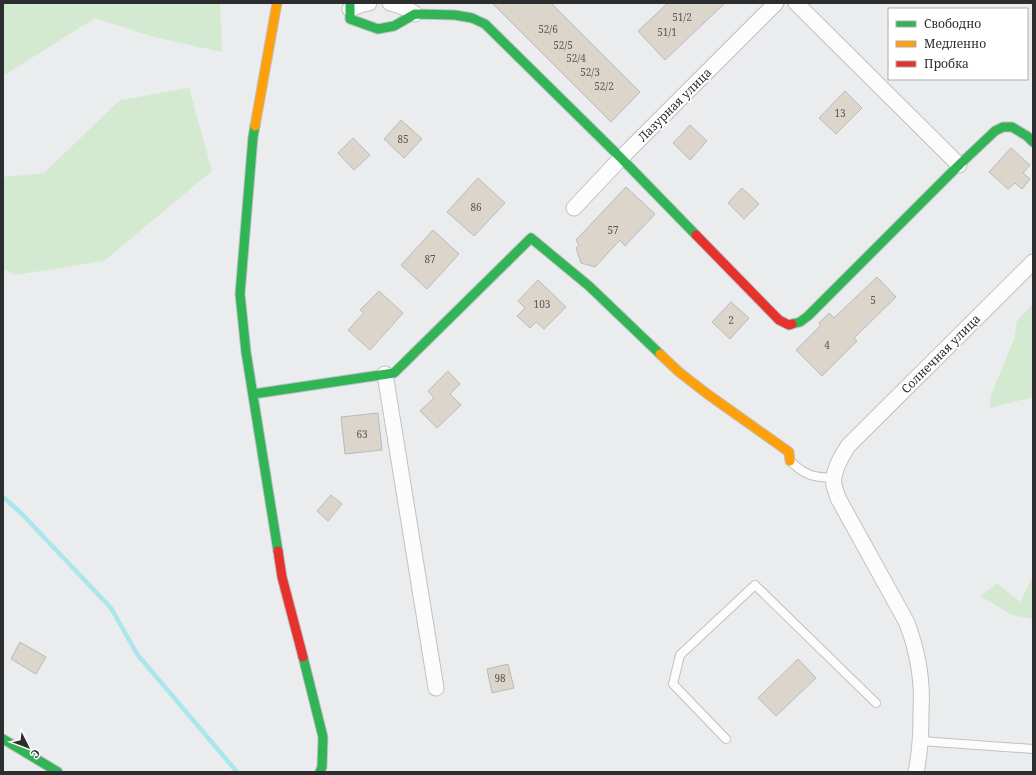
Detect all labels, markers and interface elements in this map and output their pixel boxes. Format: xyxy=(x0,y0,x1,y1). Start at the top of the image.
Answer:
legend xyxy=(888,8,1028,80)
house number: 51/2 xyxy=(672,10,692,24)
text: Свободно xyxy=(924,15,981,32)
house number: 52/6 xyxy=(538,22,558,36)
house number: 51/1 xyxy=(657,25,677,39)
text: Медленно xyxy=(924,35,986,52)
house number: 52/5 xyxy=(553,38,573,52)
house number: 52/4 xyxy=(566,51,586,65)
text: Пробка xyxy=(924,55,969,72)
street label: Лазурная улица xyxy=(634,64,715,145)
house number: 52/3 xyxy=(580,65,600,79)
house number: 52/2 xyxy=(594,79,614,93)
house number: 13 xyxy=(834,106,846,120)
house number: 85 xyxy=(397,132,409,146)
house number: 86 xyxy=(470,200,482,214)
house number: 57 xyxy=(607,223,619,237)
house number: 87 xyxy=(424,252,436,266)
house number: 5 xyxy=(870,293,876,307)
house number: 103 xyxy=(534,297,551,311)
street label: Солнечная улица xyxy=(897,310,984,397)
house number: 2 xyxy=(728,313,734,327)
house number: 4 xyxy=(824,338,830,352)
house number: 63 xyxy=(356,427,368,441)
house number: 98 xyxy=(494,671,506,685)
north arrow xyxy=(8,727,48,767)
text: С xyxy=(28,746,44,762)

